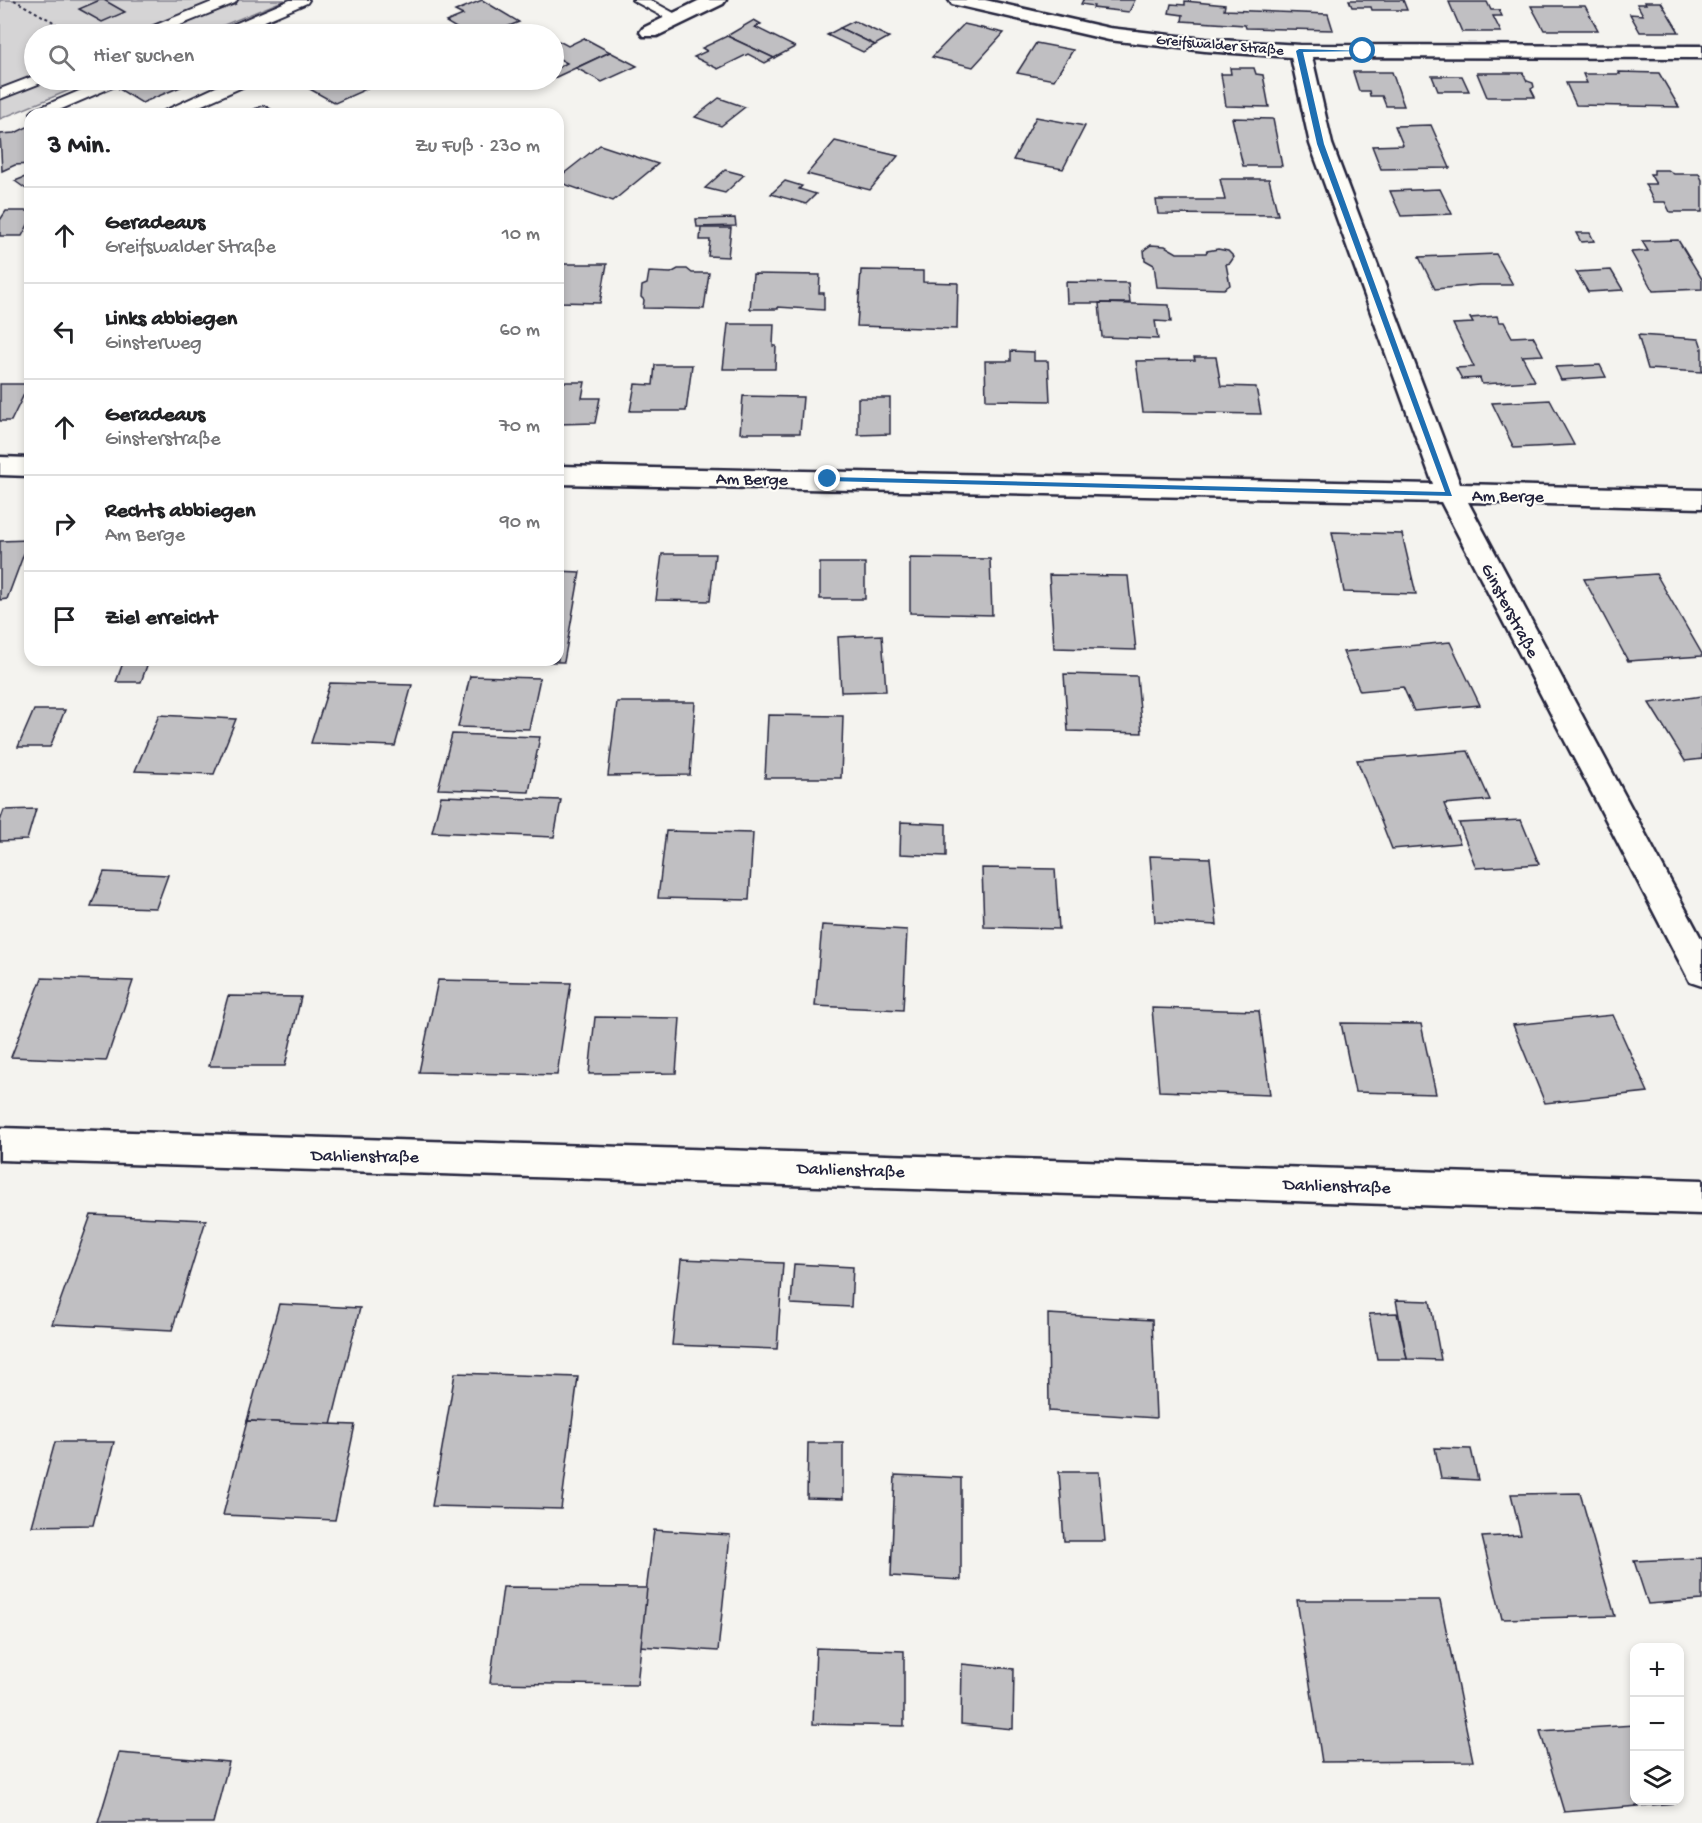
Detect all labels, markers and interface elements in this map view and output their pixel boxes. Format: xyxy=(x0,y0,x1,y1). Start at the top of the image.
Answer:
search box xyxy=(24,24,564,90)
street label: Greifswalder Straße xyxy=(1155,31,1285,61)
route start xyxy=(1349,37,1375,63)
icon: search xyxy=(45,41,78,74)
text: Hier suchen xyxy=(93,44,194,70)
text: 3 Min. xyxy=(48,132,112,163)
text: Zu Fuß · 230 m xyxy=(415,136,540,159)
text: Geradeaus xyxy=(105,211,205,237)
icon: ahead xyxy=(48,219,81,252)
text: 10 m xyxy=(502,224,540,247)
text: Greifswalder Straße xyxy=(105,237,276,260)
text: Links abbiegen xyxy=(105,307,237,333)
icon: left xyxy=(48,315,81,348)
text: 60 m xyxy=(500,320,540,343)
text: Ginsterweg xyxy=(105,333,202,356)
text: Geradeaus xyxy=(105,403,205,429)
icon: ahead xyxy=(48,411,81,444)
text: 70 m xyxy=(499,416,540,439)
text: Ginsterstraße xyxy=(105,429,221,452)
route end xyxy=(814,465,840,491)
street label: Am Berge xyxy=(716,469,789,492)
street label: Am Berge xyxy=(1472,486,1545,509)
text: Rechts abbiegen xyxy=(105,499,255,525)
icon: right xyxy=(48,507,81,540)
text: 90 m xyxy=(500,512,540,535)
text: Am Berge xyxy=(105,525,185,548)
street label: Ginsterstraße xyxy=(1475,560,1543,663)
icon: arrive xyxy=(48,603,81,636)
text: Ziel erreicht xyxy=(105,606,217,632)
street label: Dahlienstraße xyxy=(310,1146,420,1169)
street label: Dahlienstraße xyxy=(796,1159,906,1184)
street label: Dahlienstraße xyxy=(1282,1175,1392,1200)
map controls xyxy=(1630,1643,1684,1805)
button: + xyxy=(1630,1643,1684,1697)
button: − xyxy=(1630,1697,1684,1751)
button: layers xyxy=(1630,1751,1684,1805)

